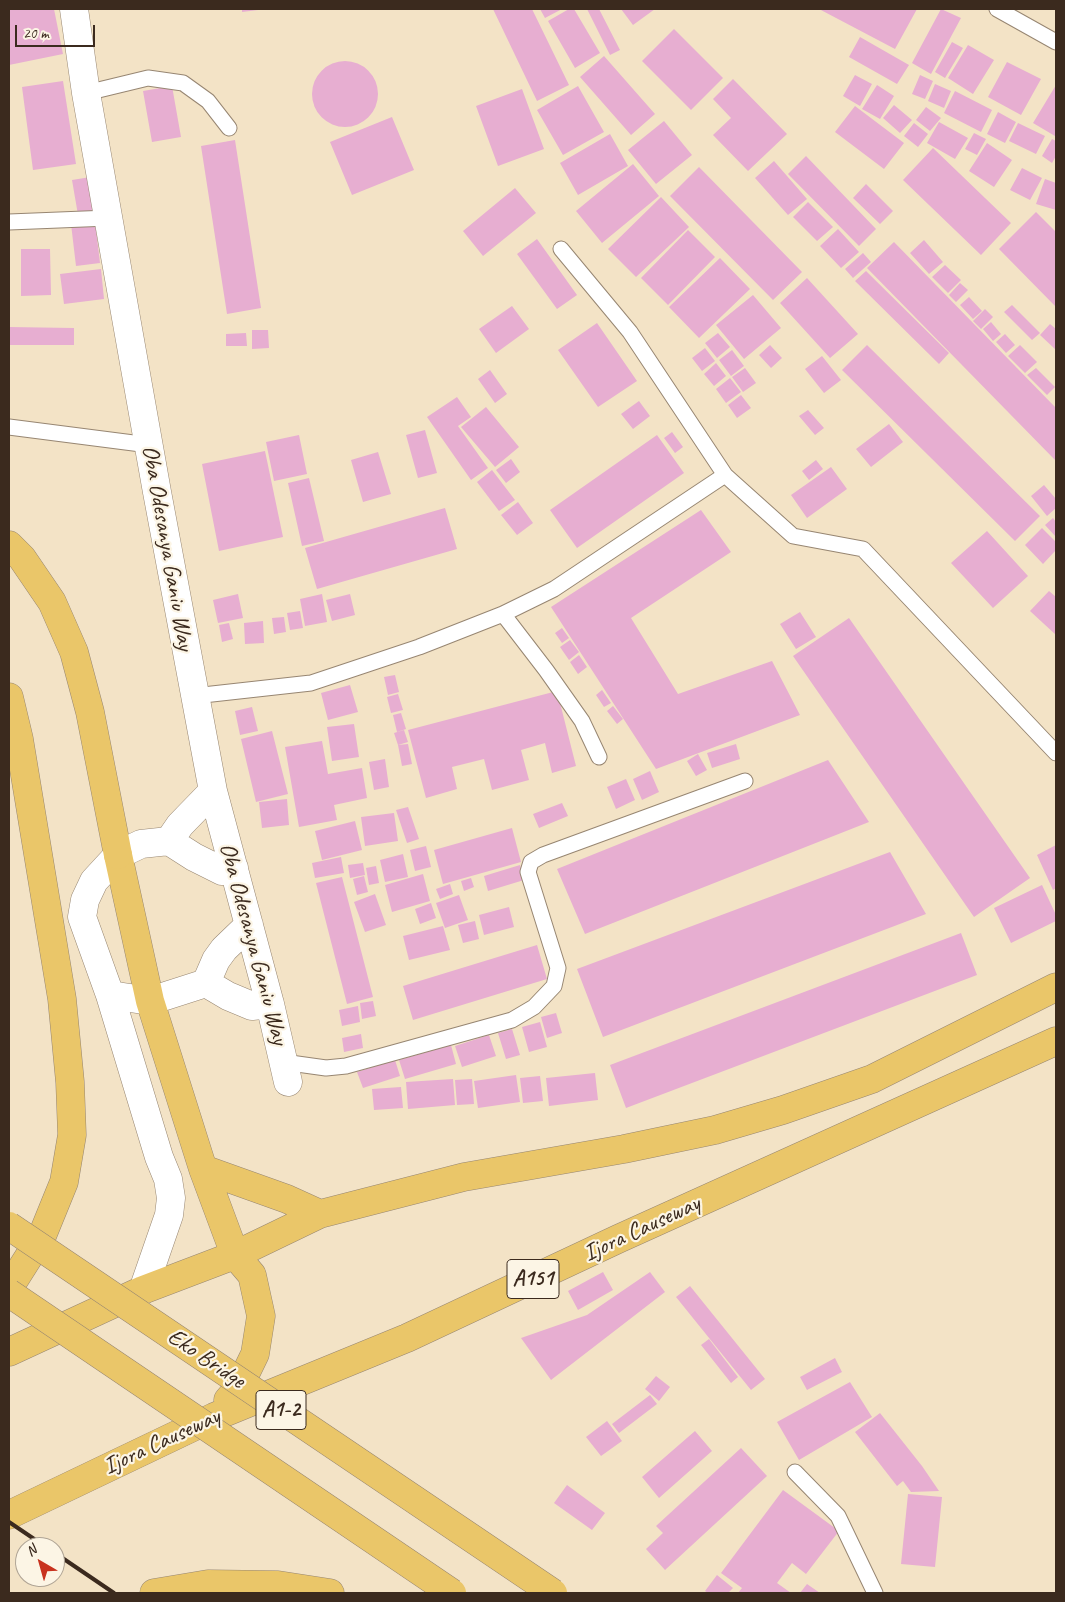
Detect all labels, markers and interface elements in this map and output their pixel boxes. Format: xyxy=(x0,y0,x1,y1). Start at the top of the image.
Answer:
scale bar xyxy=(18,15,98,47)
text: 20 m xyxy=(23,24,49,43)
street label: Oba Odesanya Ganiu Way xyxy=(135,443,199,653)
street label: Oba Odesanya Ganiu Way xyxy=(212,840,294,1048)
street label: Ijora Causeway xyxy=(579,1189,705,1269)
road number: A151 xyxy=(507,1260,559,1298)
street label: Eko Bridge xyxy=(162,1323,250,1395)
road number: A1-2 xyxy=(256,1390,306,1430)
street label: Ijora Causeway xyxy=(99,1402,225,1482)
north arrow xyxy=(15,1537,65,1587)
text: N xyxy=(22,1541,40,1560)

